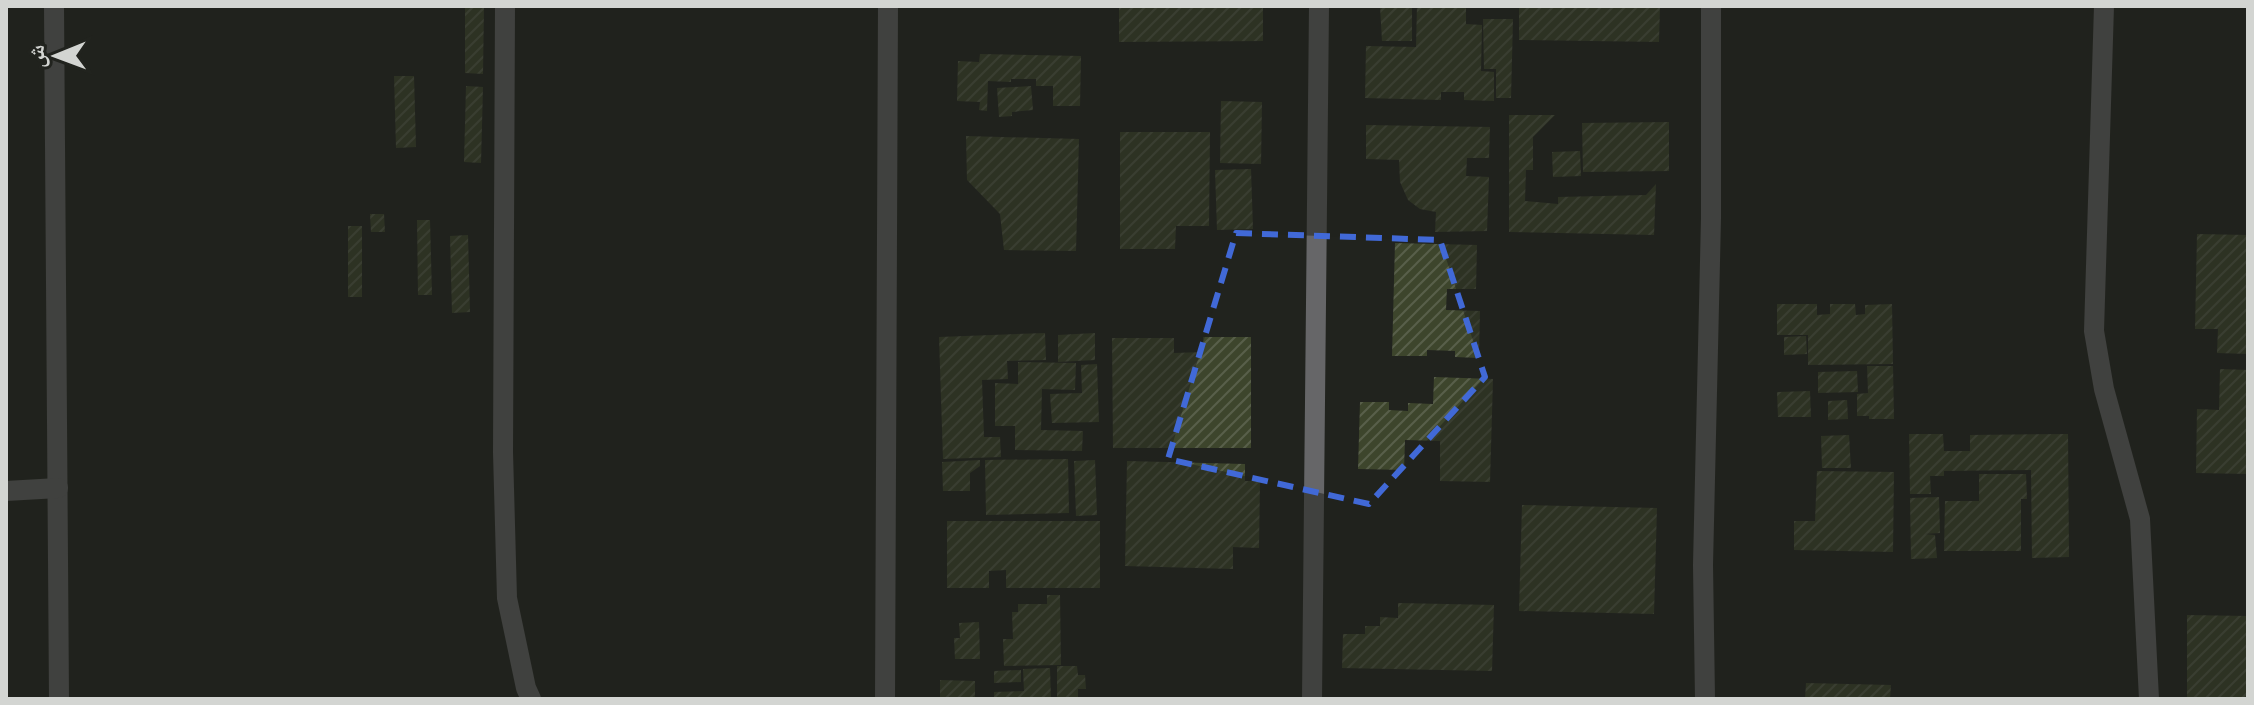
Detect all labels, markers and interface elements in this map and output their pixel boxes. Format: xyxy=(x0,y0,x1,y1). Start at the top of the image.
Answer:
north arrow xyxy=(16,16,96,96)
text: ش xyxy=(22,44,50,68)

